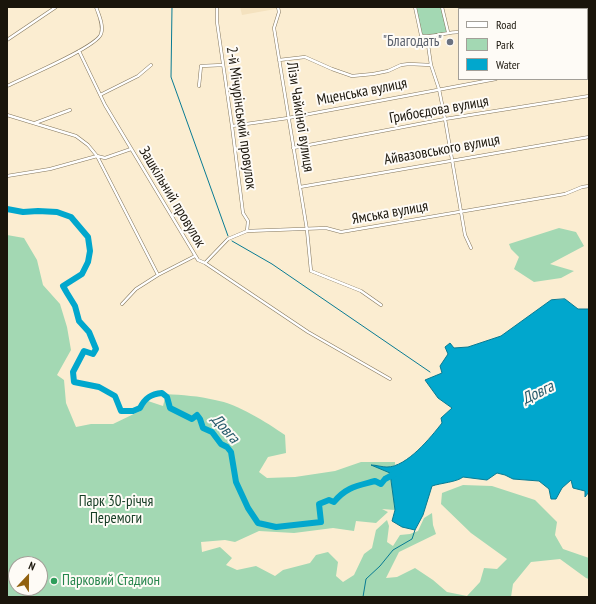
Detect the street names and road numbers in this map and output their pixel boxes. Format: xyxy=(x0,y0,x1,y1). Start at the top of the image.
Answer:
street label: 2-й Мічурінський провулок xyxy=(222,45,260,191)
street label: Лізи Чайкіної вулиця xyxy=(282,61,318,173)
street label: Мценська вулиця xyxy=(315,74,409,110)
street label: Грибоєдова вулиця xyxy=(388,92,490,128)
street label: Айвазовського вулиця xyxy=(383,131,501,169)
street label: Зашкільний провулок xyxy=(135,143,209,251)
street label: Ямська вулиця xyxy=(350,197,430,229)

